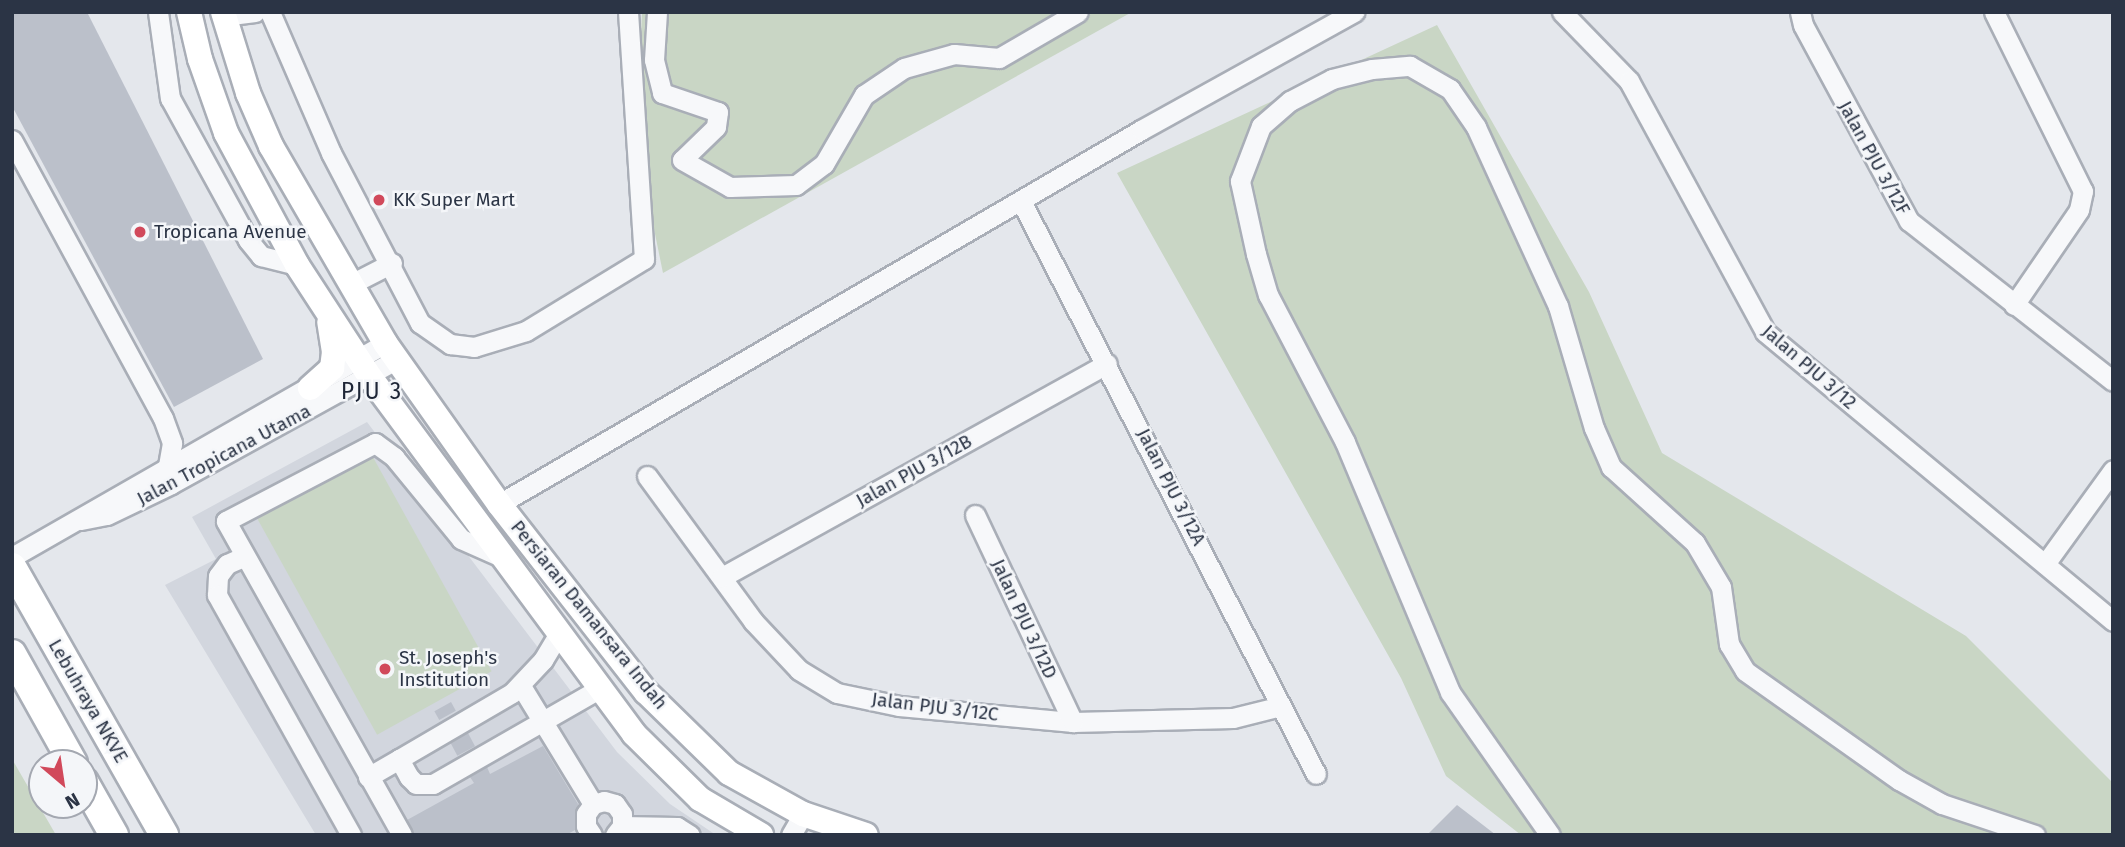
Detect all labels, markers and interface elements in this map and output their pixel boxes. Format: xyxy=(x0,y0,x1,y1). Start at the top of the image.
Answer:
street label: Jalan PJU 3/12F xyxy=(1833,97,1915,219)
place label: KK Super Mart xyxy=(393,189,515,211)
marker: KK Super Mart xyxy=(371,192,387,208)
place label: Tropicana Avenue xyxy=(154,221,307,243)
marker: Tropicana Avenue xyxy=(132,224,148,240)
street label: Jalan PJU 3/12 xyxy=(1757,320,1861,414)
district label: PJU 3 xyxy=(341,377,403,405)
street label: Jalan Tropicana Utama xyxy=(133,399,315,511)
street label: Jalan PJU 3/12A xyxy=(1132,425,1210,549)
street label: Jalan PJU 3/12B xyxy=(852,430,976,512)
street label: Persiaran Damansara Indah xyxy=(506,516,672,714)
street label: Jalan PJU 3/12D xyxy=(986,555,1062,683)
street label: Lebuhraya NKVE xyxy=(43,635,133,767)
place label: St. Joseph's Institution xyxy=(399,647,497,691)
marker: St. Joseph's Institution xyxy=(377,661,393,677)
street label: Jalan PJU 3/12C xyxy=(870,688,1000,726)
north arrow xyxy=(28,749,98,819)
text: N xyxy=(61,788,84,814)

